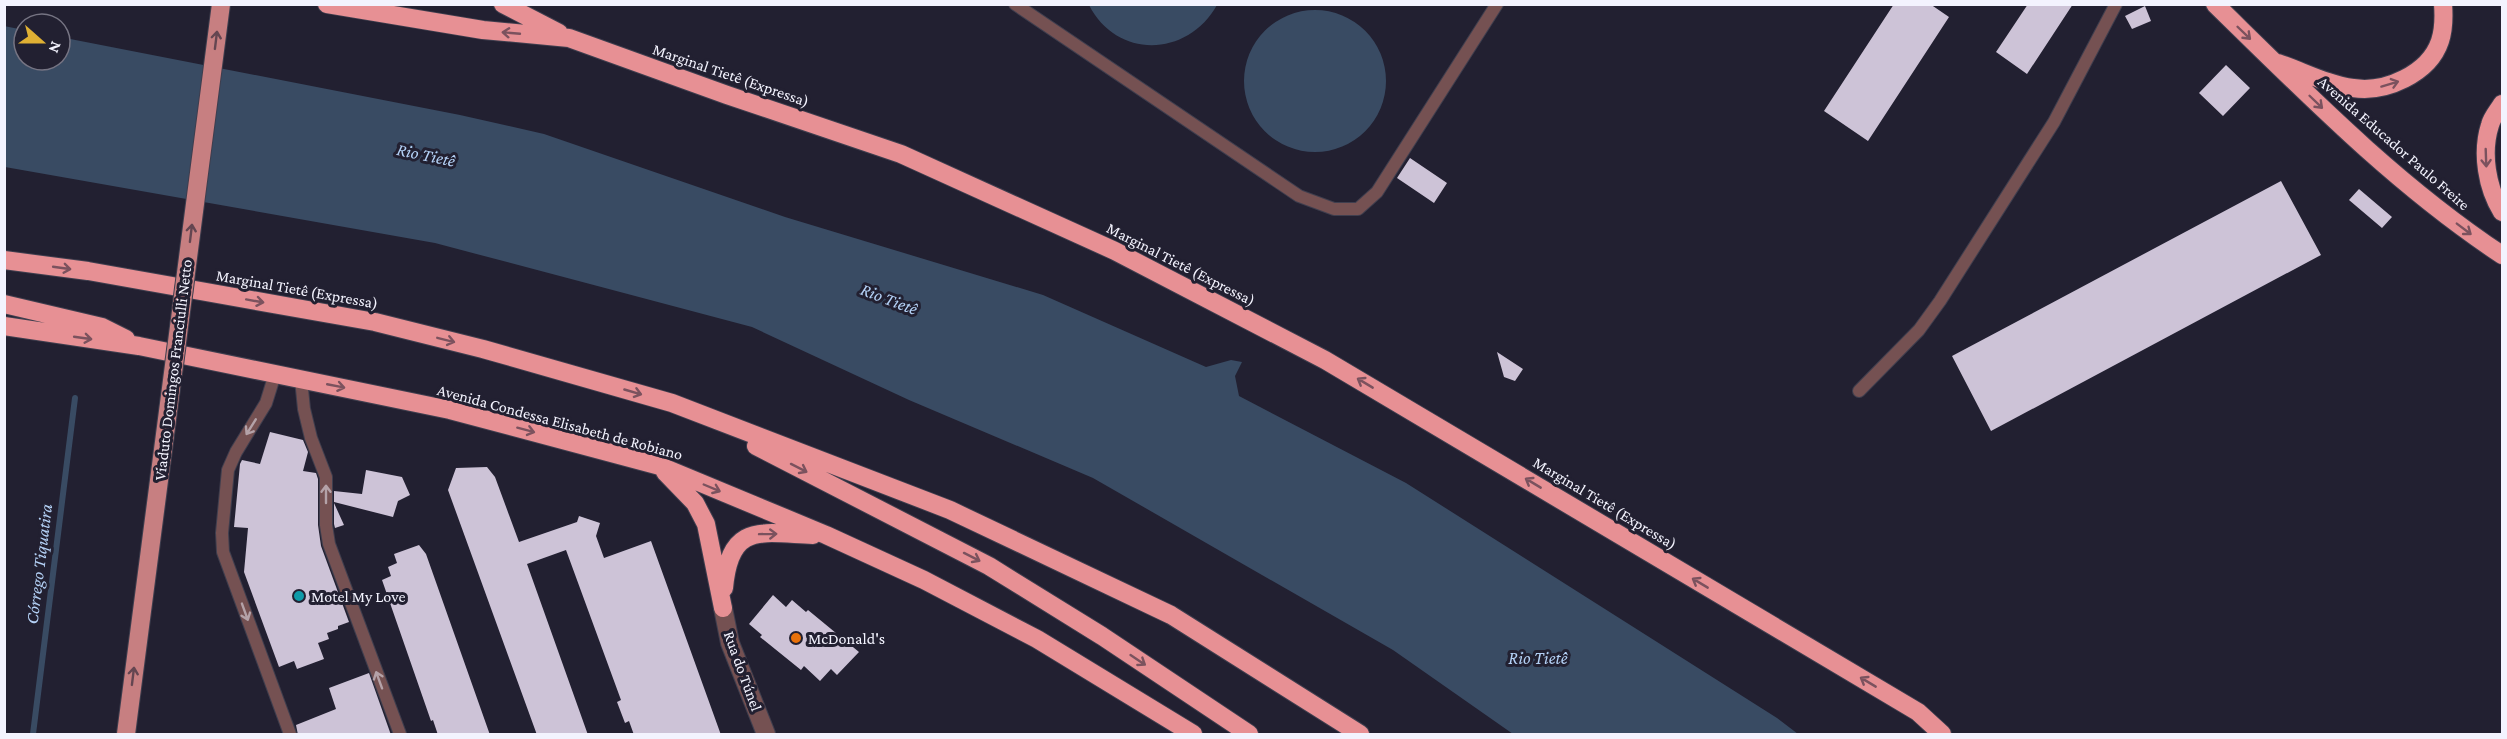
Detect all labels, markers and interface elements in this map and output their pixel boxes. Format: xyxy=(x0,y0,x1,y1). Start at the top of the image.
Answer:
north arrow xyxy=(12,12,72,72)
one-way arrow xyxy=(2236,26,2251,40)
one-way arrow xyxy=(501,27,521,38)
one-way arrow xyxy=(211,30,222,50)
text: N xyxy=(46,39,65,55)
street label: Marginal Tietê (Expressa) xyxy=(650,40,811,111)
street label: Avenida Educador Paulo Freire xyxy=(2315,73,2473,213)
one-way arrow xyxy=(2380,78,2399,89)
one-way arrow xyxy=(2308,95,2323,110)
water label: Rio Tietê xyxy=(395,139,458,171)
one-way arrow xyxy=(2481,147,2492,167)
street label: Marginal Tietê (Expressa) xyxy=(1103,219,1258,310)
one-way arrow xyxy=(2456,222,2472,235)
one-way arrow xyxy=(186,224,197,244)
street label: Viaduto Domingos Franciulli Netto xyxy=(151,258,196,482)
one-way arrow xyxy=(52,262,72,273)
street label: Marginal Tietê (Expressa) xyxy=(214,266,379,313)
water label: Rio Tietê xyxy=(858,279,921,319)
one-way arrow xyxy=(244,296,264,307)
one-way arrow xyxy=(73,333,93,344)
one-way arrow xyxy=(436,334,455,346)
one-way arrow xyxy=(1357,377,1374,389)
one-way arrow xyxy=(327,381,346,393)
street label: Avenida Condessa Elisabeth de Robiano xyxy=(435,381,685,463)
one-way arrow xyxy=(624,387,643,398)
one-way arrow xyxy=(245,418,257,435)
one-way arrow xyxy=(517,425,536,436)
street label: Marginal Tietê (Expressa) xyxy=(1530,453,1680,553)
one-way arrow xyxy=(789,463,807,474)
one-way arrow xyxy=(1525,477,1542,489)
one-way arrow xyxy=(703,483,721,494)
one-way arrow xyxy=(320,485,332,505)
water label: Córrego Tiquatira xyxy=(22,502,56,625)
one-way arrow xyxy=(758,528,778,539)
one-way arrow xyxy=(963,552,981,563)
one-way arrow xyxy=(1692,576,1709,588)
place label: Motel My Love xyxy=(311,588,405,606)
marker: Motel My Love xyxy=(292,589,306,603)
one-way arrow xyxy=(241,602,252,620)
street label: Rua do Túnel xyxy=(721,629,765,713)
place label: McDonald's xyxy=(808,630,885,647)
marker: McDonald's xyxy=(789,631,803,645)
water label: Rio Tietê xyxy=(1508,648,1569,668)
one-way arrow xyxy=(1129,654,1145,666)
one-way arrow xyxy=(128,667,139,687)
one-way arrow xyxy=(373,671,384,690)
one-way arrow xyxy=(1860,676,1877,688)

